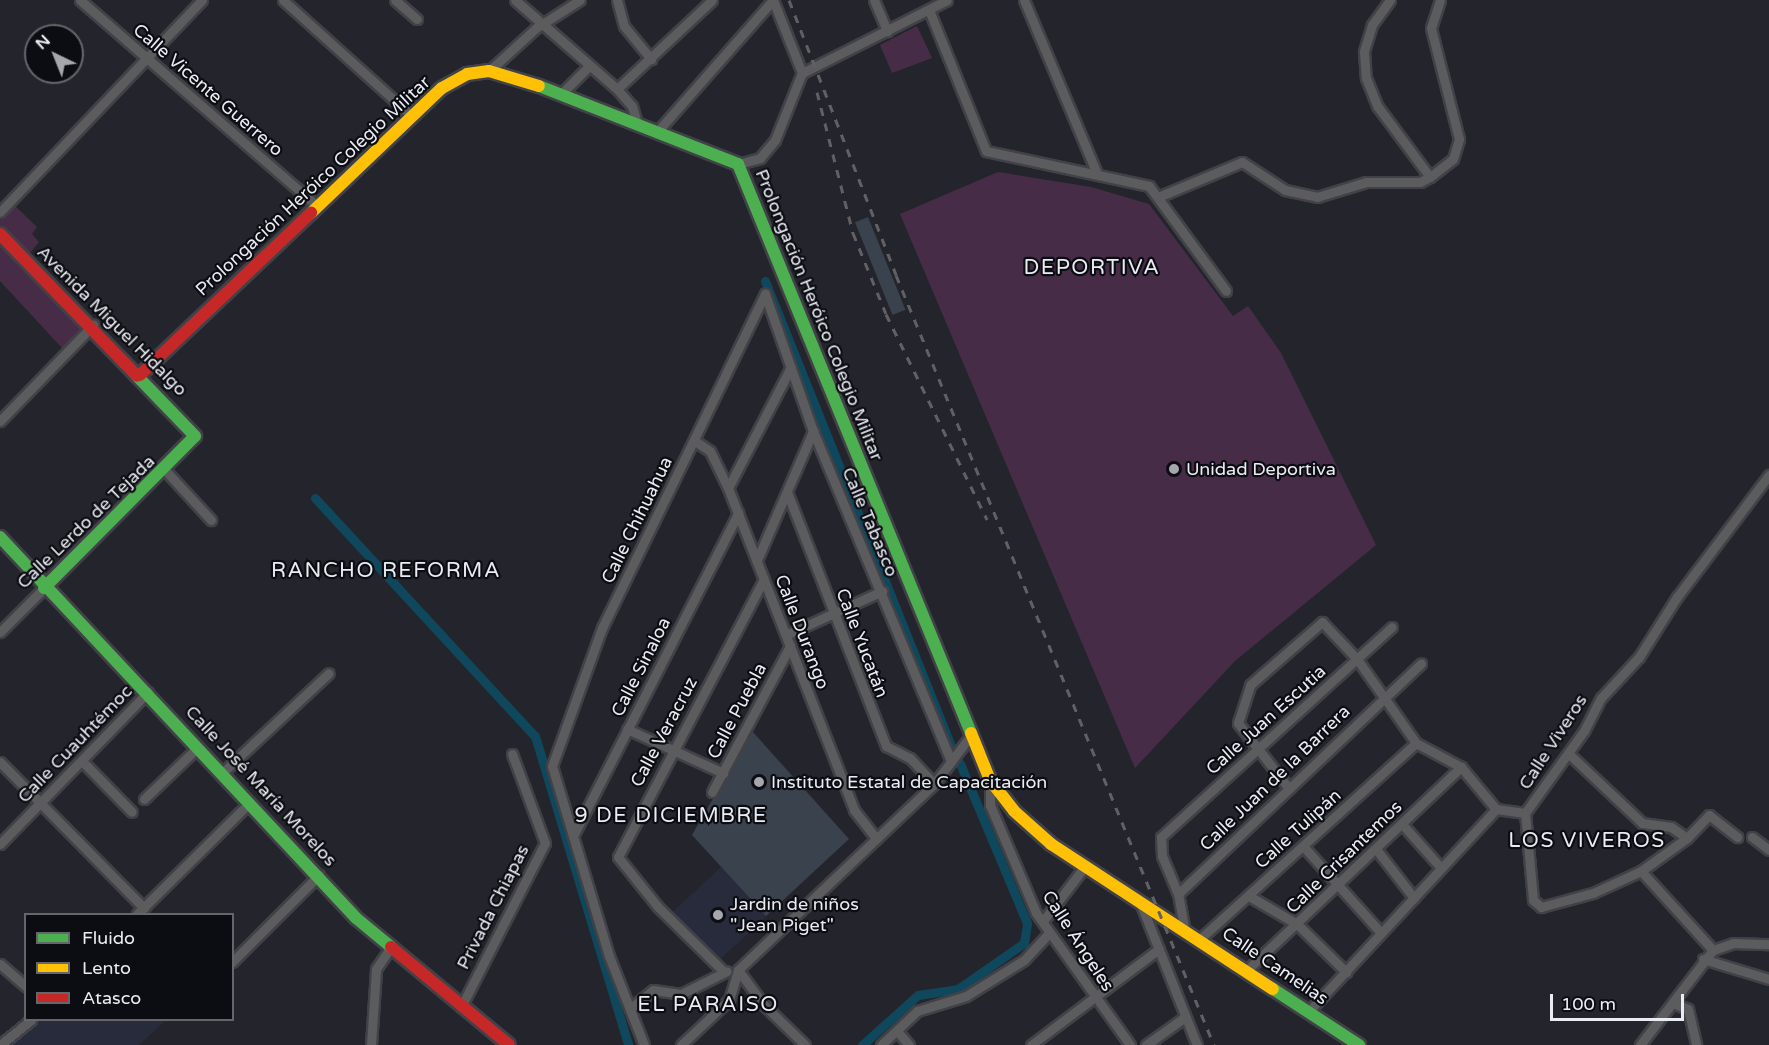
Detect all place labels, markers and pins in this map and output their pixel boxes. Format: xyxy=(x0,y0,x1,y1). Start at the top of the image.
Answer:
place label: Unidad Deportiva xyxy=(1186,458,1336,480)
marker: Unidad Deportiva xyxy=(1167,462,1181,476)
place label: Instituto Estatal de Capacitación xyxy=(771,771,1047,793)
marker: Instituto Estatal de Capacitación xyxy=(752,775,766,789)
place label: Jardin de niños "Jean Piget" xyxy=(730,894,859,936)
marker: Jardin de niños "Jean Piget" xyxy=(711,908,725,922)

